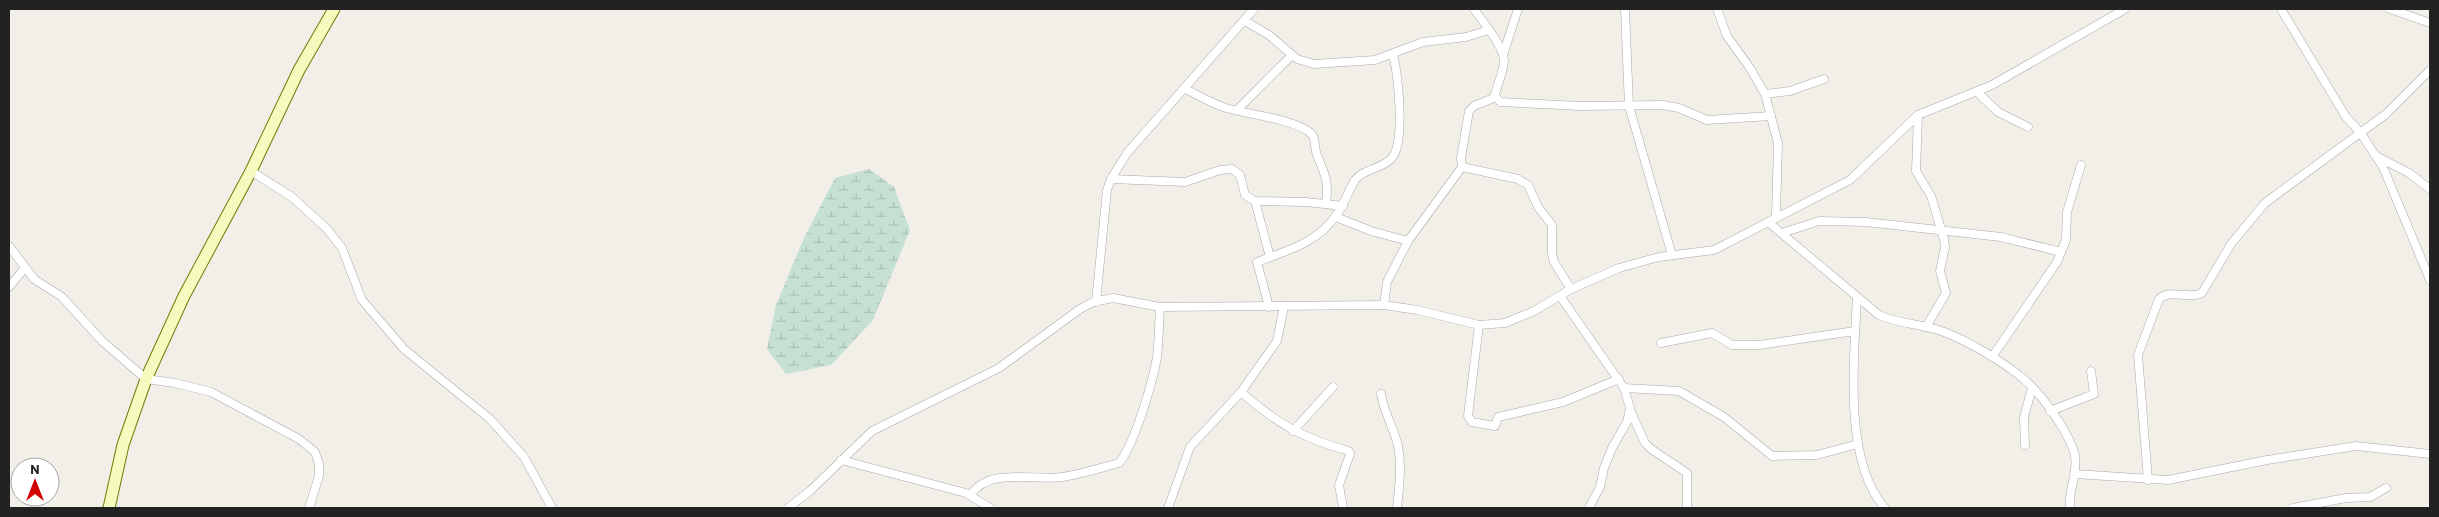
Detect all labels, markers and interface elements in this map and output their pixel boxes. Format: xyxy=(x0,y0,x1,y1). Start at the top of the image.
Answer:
north arrow xyxy=(10,457,60,507)
text: N xyxy=(30,460,40,477)

